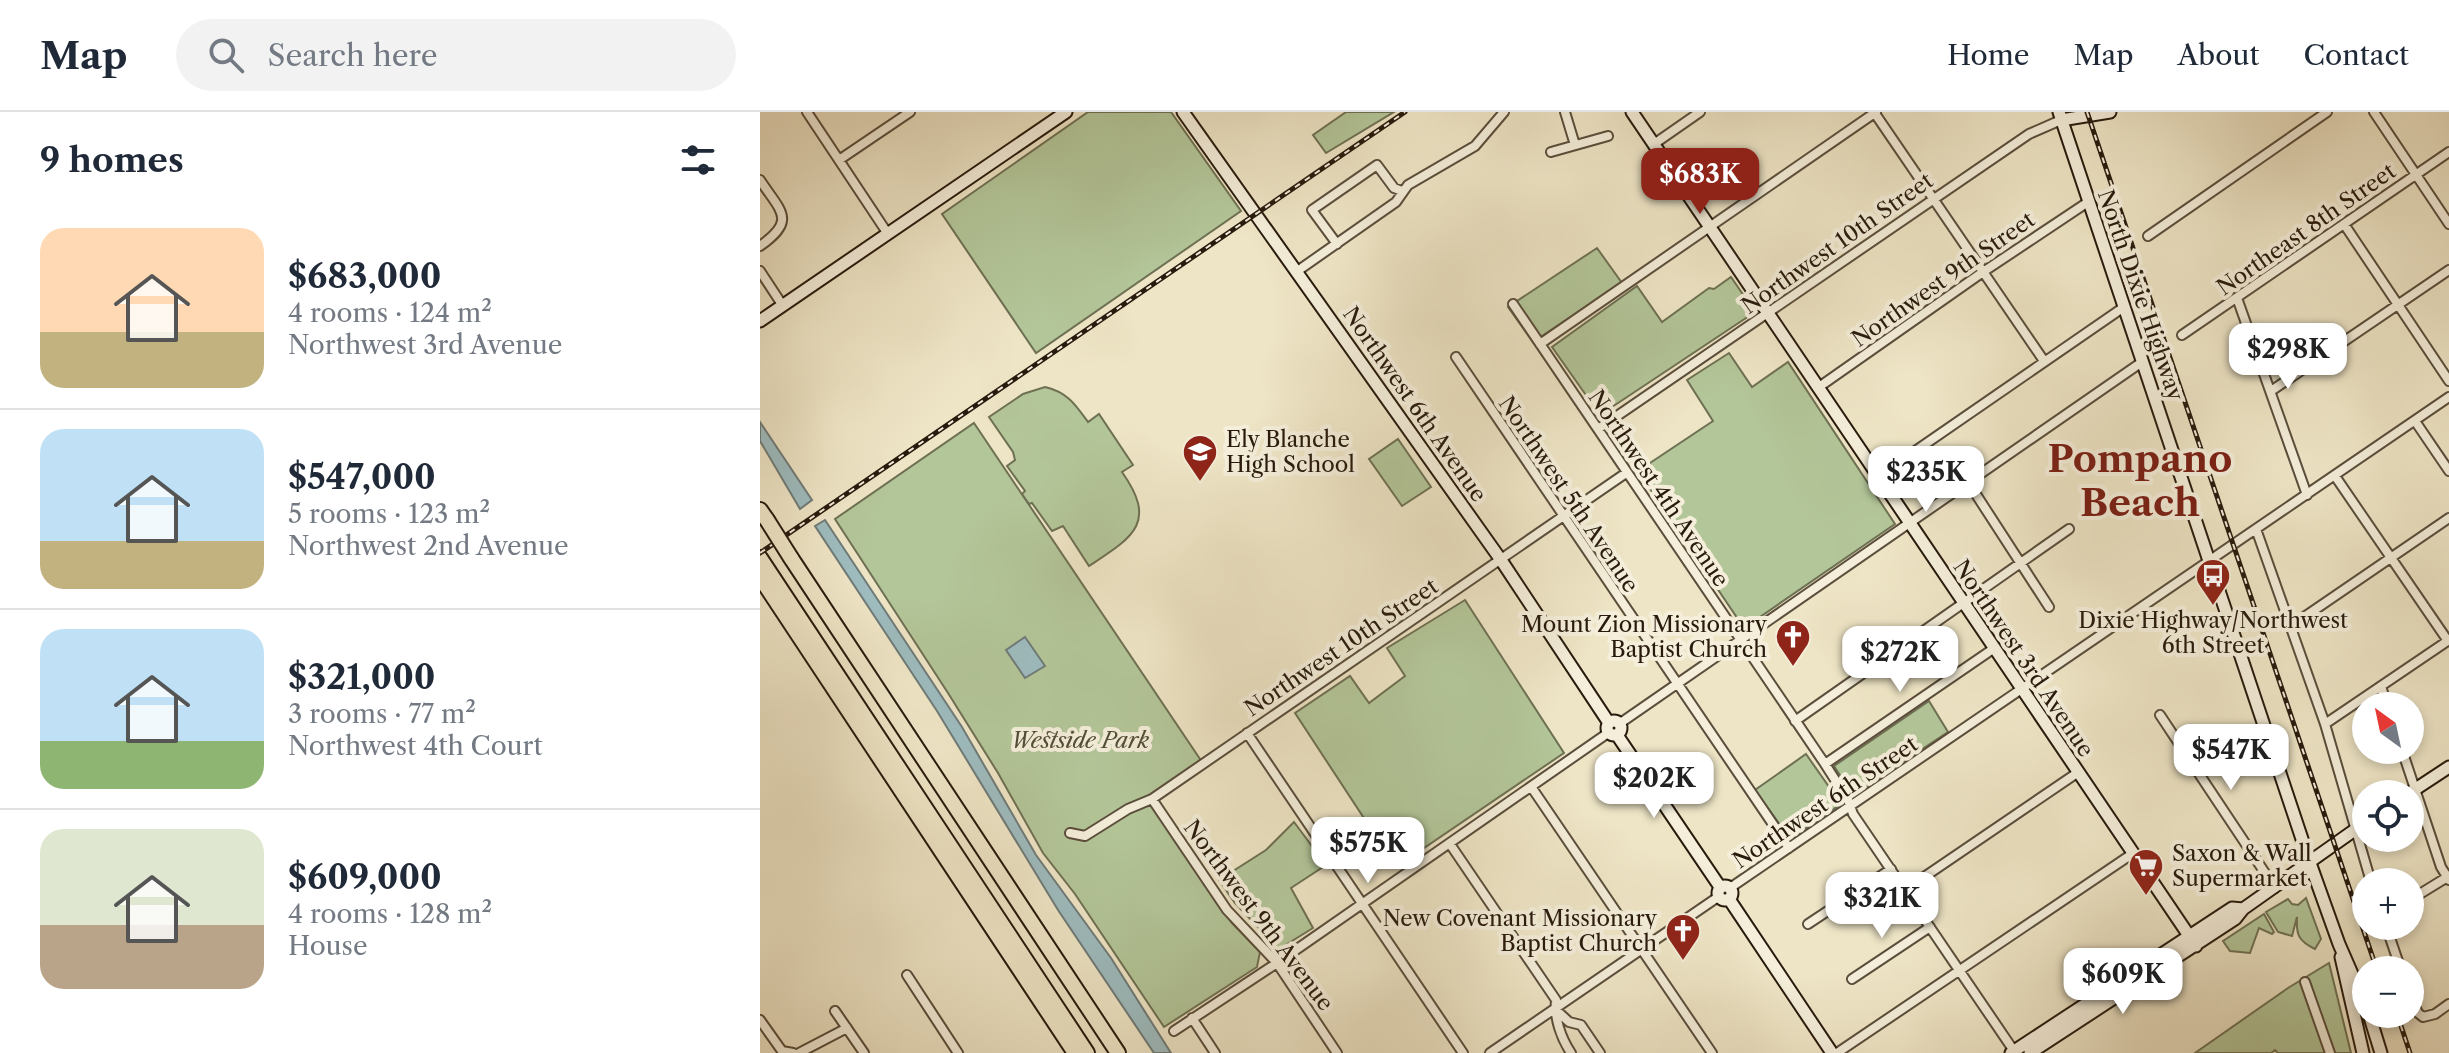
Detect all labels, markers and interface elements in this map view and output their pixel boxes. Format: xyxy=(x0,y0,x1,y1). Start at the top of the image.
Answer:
search box xyxy=(176,19,736,91)
text: Map xyxy=(40,32,128,79)
icon: search xyxy=(204,33,248,77)
text: Search here xyxy=(268,37,438,74)
text: Home xyxy=(1947,38,2029,72)
text: Map xyxy=(2073,38,2133,72)
text: About xyxy=(2177,38,2259,72)
text: Contact xyxy=(2303,38,2409,72)
icon: filters xyxy=(676,138,720,182)
text: 9 homes xyxy=(40,139,184,181)
pin: $683K xyxy=(1644,148,1756,216)
text: $683K xyxy=(1659,158,1741,190)
street label: Northeast 8th Street xyxy=(2212,158,2401,301)
street label: Northwest 10th Street xyxy=(1736,167,1938,320)
street label: North Dixie Highway xyxy=(2092,186,2190,405)
street label: Northwest 9th Street xyxy=(1847,206,2040,353)
text: $683,000 xyxy=(288,255,441,297)
icon: home xyxy=(104,260,200,356)
text: 4 rooms · 124 m² xyxy=(288,297,492,329)
street label: Northwest 6th Avenue xyxy=(1337,302,1492,507)
pin: $298K xyxy=(2232,323,2344,391)
text: Northwest 3rd Avenue xyxy=(288,329,562,361)
text: $298K xyxy=(2247,333,2329,365)
street label: Northwest 4th Avenue xyxy=(1583,385,1735,592)
street label: Northwest 5th Avenue xyxy=(1493,391,1644,598)
place label: Ely Blanche High School xyxy=(1226,426,1355,478)
school or university icon: Ely Blanche High School xyxy=(1181,433,1219,483)
district label: Pompano Beach xyxy=(2048,435,2232,526)
pin: $235K xyxy=(1870,446,1982,514)
text: $547,000 xyxy=(288,456,436,498)
text: $235K xyxy=(1886,456,1966,488)
icon: home xyxy=(104,461,200,557)
text: 5 rooms · 123 m² xyxy=(288,498,490,530)
text: Northwest 2nd Avenue xyxy=(288,530,569,562)
street label: Northwest 3rd Avenue xyxy=(1948,555,2100,762)
bus stop icon: Dixie Highway/Northwest 6th Street xyxy=(2194,557,2232,607)
street label: Northwest 10th Street xyxy=(1239,573,1443,722)
place label: Dixie Highway/Northwest 6th Street xyxy=(2078,607,2348,659)
place label: Mount Zion Missionary Baptist Church xyxy=(1521,611,1768,663)
church icon: Mount Zion Missionary Baptist Church xyxy=(1774,618,1812,668)
pin: $272K xyxy=(1844,626,1956,694)
text: $272K xyxy=(1860,636,1940,668)
text: $321,000 xyxy=(288,656,436,698)
icon: home xyxy=(104,661,200,757)
north arrow xyxy=(2352,692,2424,764)
map controls xyxy=(2352,692,2424,1028)
text: 3 rooms · 77 m² xyxy=(288,698,476,730)
pin: $547K xyxy=(2175,724,2287,792)
park label: Westside Park xyxy=(1011,727,1150,754)
text: Northwest 4th Court xyxy=(288,730,543,762)
street label: Northwest 6th Street xyxy=(1728,730,1923,874)
text: $547K xyxy=(2192,734,2270,766)
pin: $202K xyxy=(1598,752,1710,820)
text: $202K xyxy=(1613,762,1695,794)
button: locate xyxy=(2352,780,2424,852)
street label: Northwest 9th Avenue xyxy=(1178,815,1339,1016)
pin: $575K xyxy=(1312,817,1424,885)
text: $575K xyxy=(1329,827,1407,859)
place label: Saxon & Wall Supermarket xyxy=(2172,840,2312,892)
supermarket icon: Saxon & Wall Supermarket xyxy=(2127,847,2165,897)
text: $609,000 xyxy=(288,856,442,898)
icon: home xyxy=(104,861,200,957)
button: + xyxy=(2352,868,2424,940)
pin: $321K xyxy=(1826,872,1938,940)
text: $321K xyxy=(1843,882,1921,914)
text: 4 rooms · 128 m² xyxy=(288,898,492,930)
place label: New Covenant Missionary Baptist Church xyxy=(1383,905,1658,957)
church icon: New Covenant Missionary Baptist Church xyxy=(1664,912,1702,962)
text: House xyxy=(288,930,368,962)
pin: $609K xyxy=(2067,948,2179,1016)
button: − xyxy=(2352,956,2424,1028)
text: $609K xyxy=(2082,958,2164,990)

